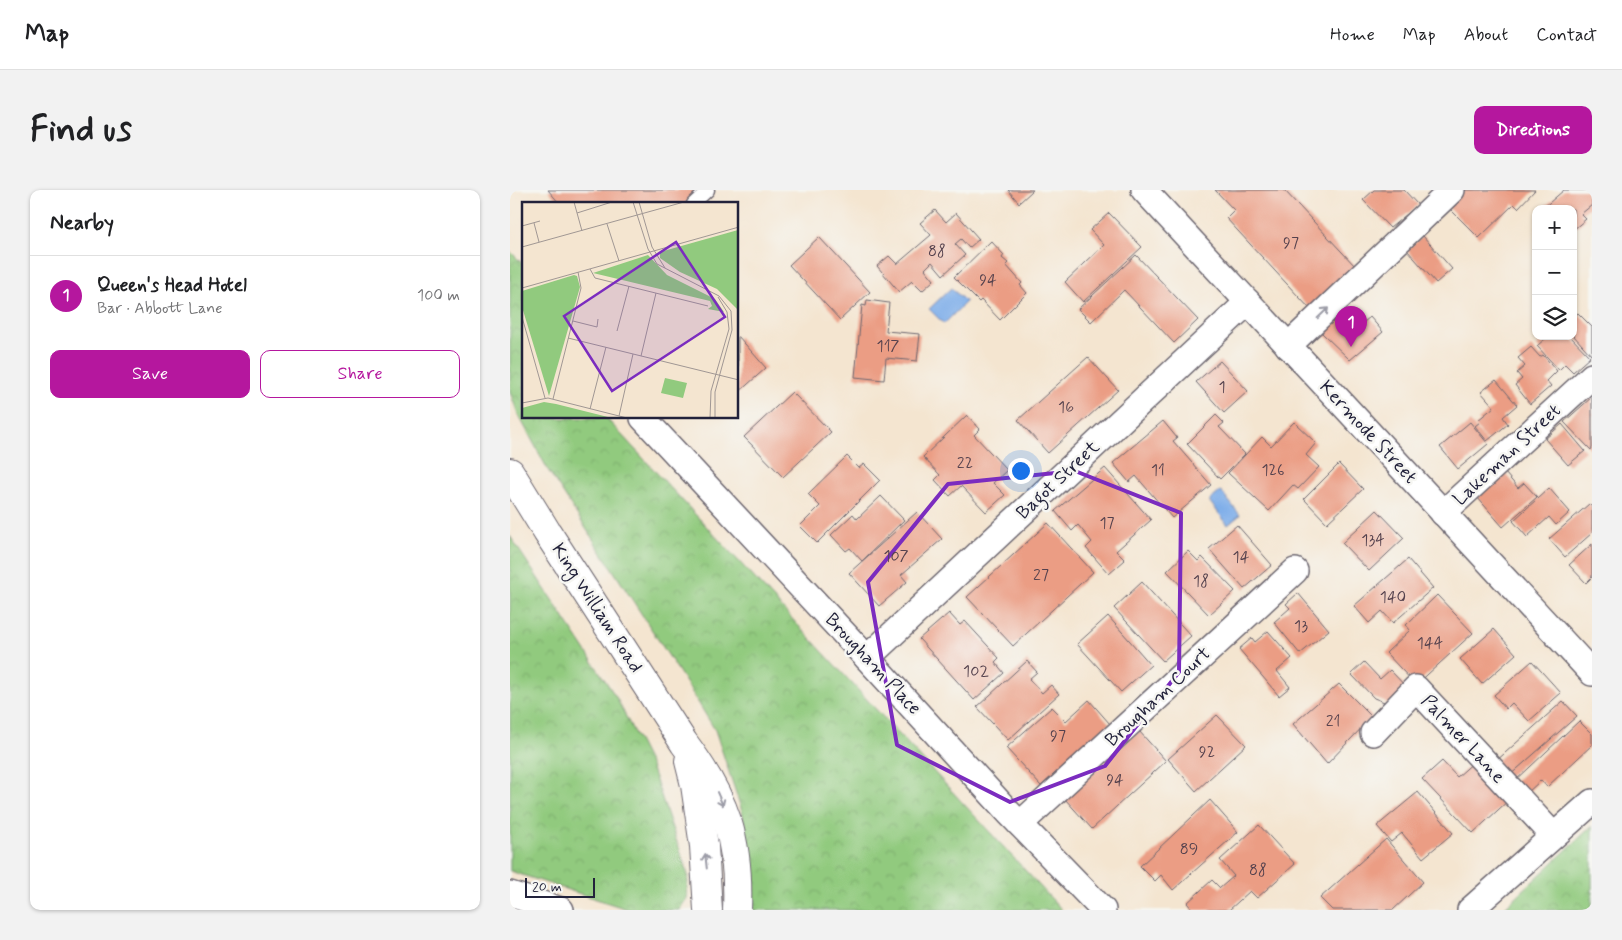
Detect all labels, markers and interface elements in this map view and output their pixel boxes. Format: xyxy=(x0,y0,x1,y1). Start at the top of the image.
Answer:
text: Map xyxy=(25,19,69,50)
text: Home xyxy=(1330,23,1375,47)
text: Map xyxy=(1403,23,1436,47)
text: About xyxy=(1464,23,1508,47)
text: Contact xyxy=(1536,23,1597,47)
button: Directions xyxy=(1474,106,1592,154)
text: Find us xyxy=(30,107,132,153)
inset map xyxy=(522,202,739,419)
map controls xyxy=(1532,205,1577,340)
button: + xyxy=(1532,205,1577,250)
text: Nearby xyxy=(50,209,114,237)
house number: 97 xyxy=(1283,233,1299,254)
house number: 88 xyxy=(928,241,946,262)
button: − xyxy=(1532,250,1577,295)
house number: 94 xyxy=(979,270,997,291)
text: Queen's Head Hotel xyxy=(97,273,247,298)
text: 1 xyxy=(62,285,70,306)
text: 100 m xyxy=(417,285,460,306)
button: layers xyxy=(1532,295,1577,340)
text: Bar · Abbott Lane xyxy=(97,298,223,319)
pin: 1 xyxy=(1335,306,1367,347)
one-way arrow xyxy=(1317,307,1330,319)
house number: 117 xyxy=(877,336,900,357)
button: Save xyxy=(50,350,250,398)
button: Share xyxy=(260,350,460,398)
street label: Kermode Street xyxy=(1314,375,1422,489)
house number: 1 xyxy=(1218,377,1226,398)
house number: 16 xyxy=(1058,397,1074,418)
street label: Lakeman Street xyxy=(1448,399,1566,511)
street label: Bagot Street xyxy=(1011,435,1107,527)
house number: 22 xyxy=(957,453,973,474)
your location xyxy=(1008,458,1034,484)
house number: 11 xyxy=(1151,460,1165,481)
house number: 126 xyxy=(1261,460,1285,481)
house number: 17 xyxy=(1099,513,1115,534)
house number: 134 xyxy=(1361,530,1385,551)
street label: King William Road xyxy=(544,538,648,679)
house number: 107 xyxy=(883,546,909,567)
house number: 14 xyxy=(1233,547,1250,568)
house number: 27 xyxy=(1033,565,1049,586)
house number: 18 xyxy=(1193,571,1209,592)
house number: 140 xyxy=(1380,587,1406,608)
street label: Brougham Place xyxy=(819,608,927,721)
house number: 13 xyxy=(1294,616,1308,637)
house number: 144 xyxy=(1417,633,1443,654)
street label: Brougham Court xyxy=(1100,642,1217,753)
house number: 102 xyxy=(963,661,989,682)
street label: Palmer Lane xyxy=(1415,689,1511,789)
house number: 21 xyxy=(1326,711,1340,732)
house number: 97 xyxy=(1050,726,1066,747)
house number: 92 xyxy=(1199,742,1215,763)
house number: 94 xyxy=(1106,770,1124,791)
one-way arrow xyxy=(715,791,725,806)
house number: 89 xyxy=(1180,839,1198,860)
one-way arrow xyxy=(701,854,710,870)
house number: 88 xyxy=(1249,860,1267,881)
scale bar xyxy=(525,875,595,898)
text: 20 m xyxy=(532,878,562,896)

